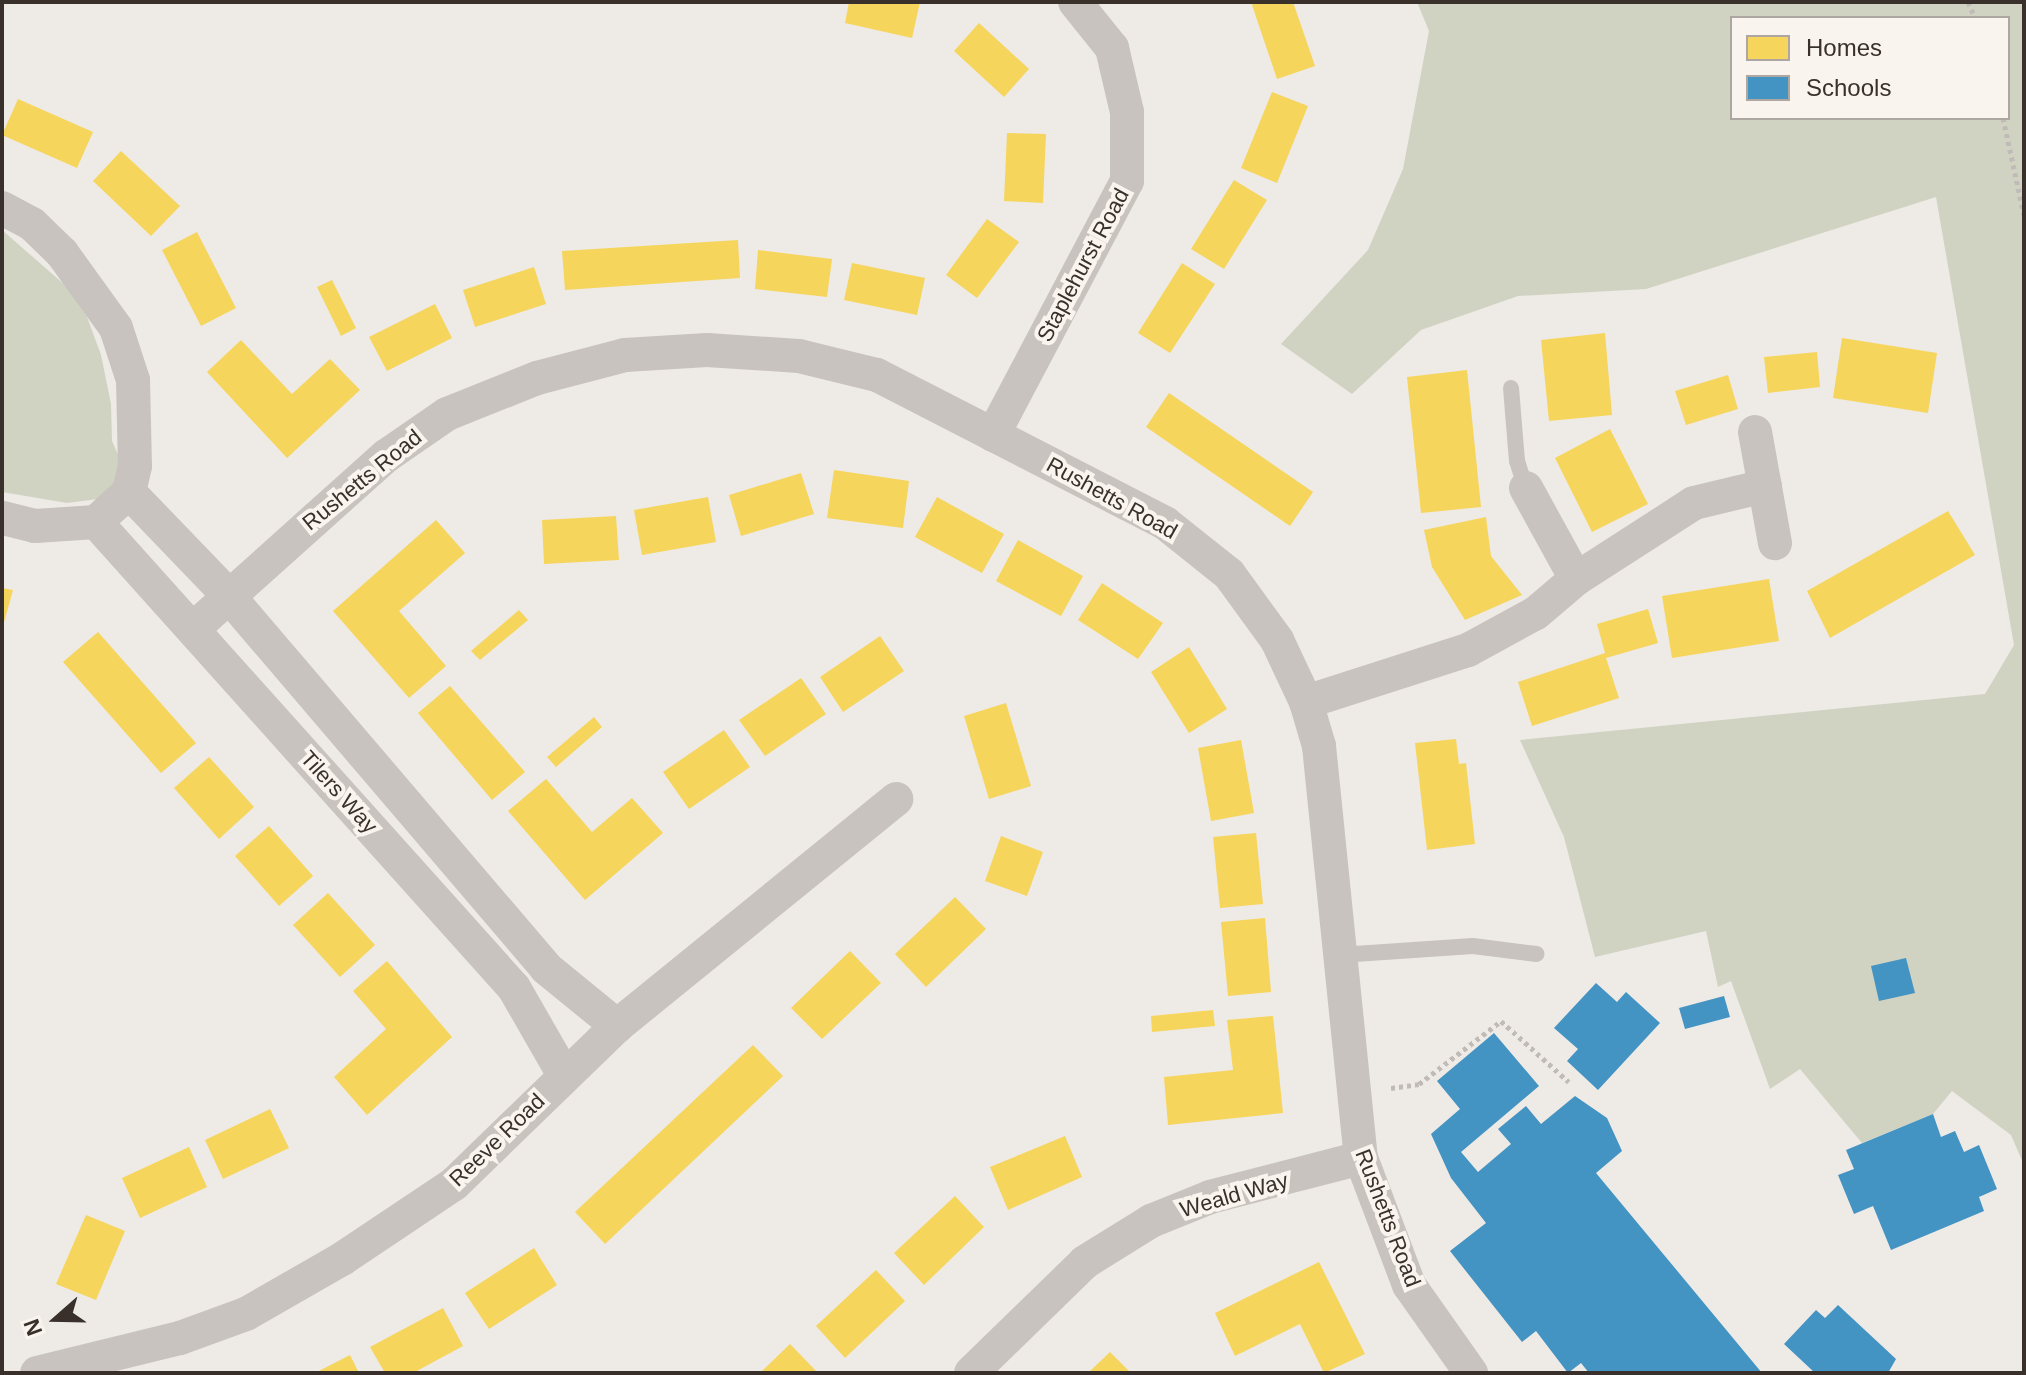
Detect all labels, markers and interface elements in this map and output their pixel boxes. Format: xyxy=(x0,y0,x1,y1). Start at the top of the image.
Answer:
legend xyxy=(1730,16,2010,120)
text: Homes xyxy=(1806,34,1882,61)
text: Schools xyxy=(1806,74,1891,101)
street label: Staplehurst Road xyxy=(1031,184,1135,346)
street label: Rushetts Road xyxy=(297,424,427,536)
street label: Rushetts Road xyxy=(1042,451,1182,545)
street label: Tilers Way xyxy=(295,745,383,839)
street label: Reeve Road xyxy=(444,1088,550,1192)
street label: Rushetts Road xyxy=(1350,1145,1426,1291)
street label: Weald Way xyxy=(1177,1167,1291,1223)
north arrow xyxy=(16,1279,96,1359)
text: N xyxy=(19,1316,47,1339)

